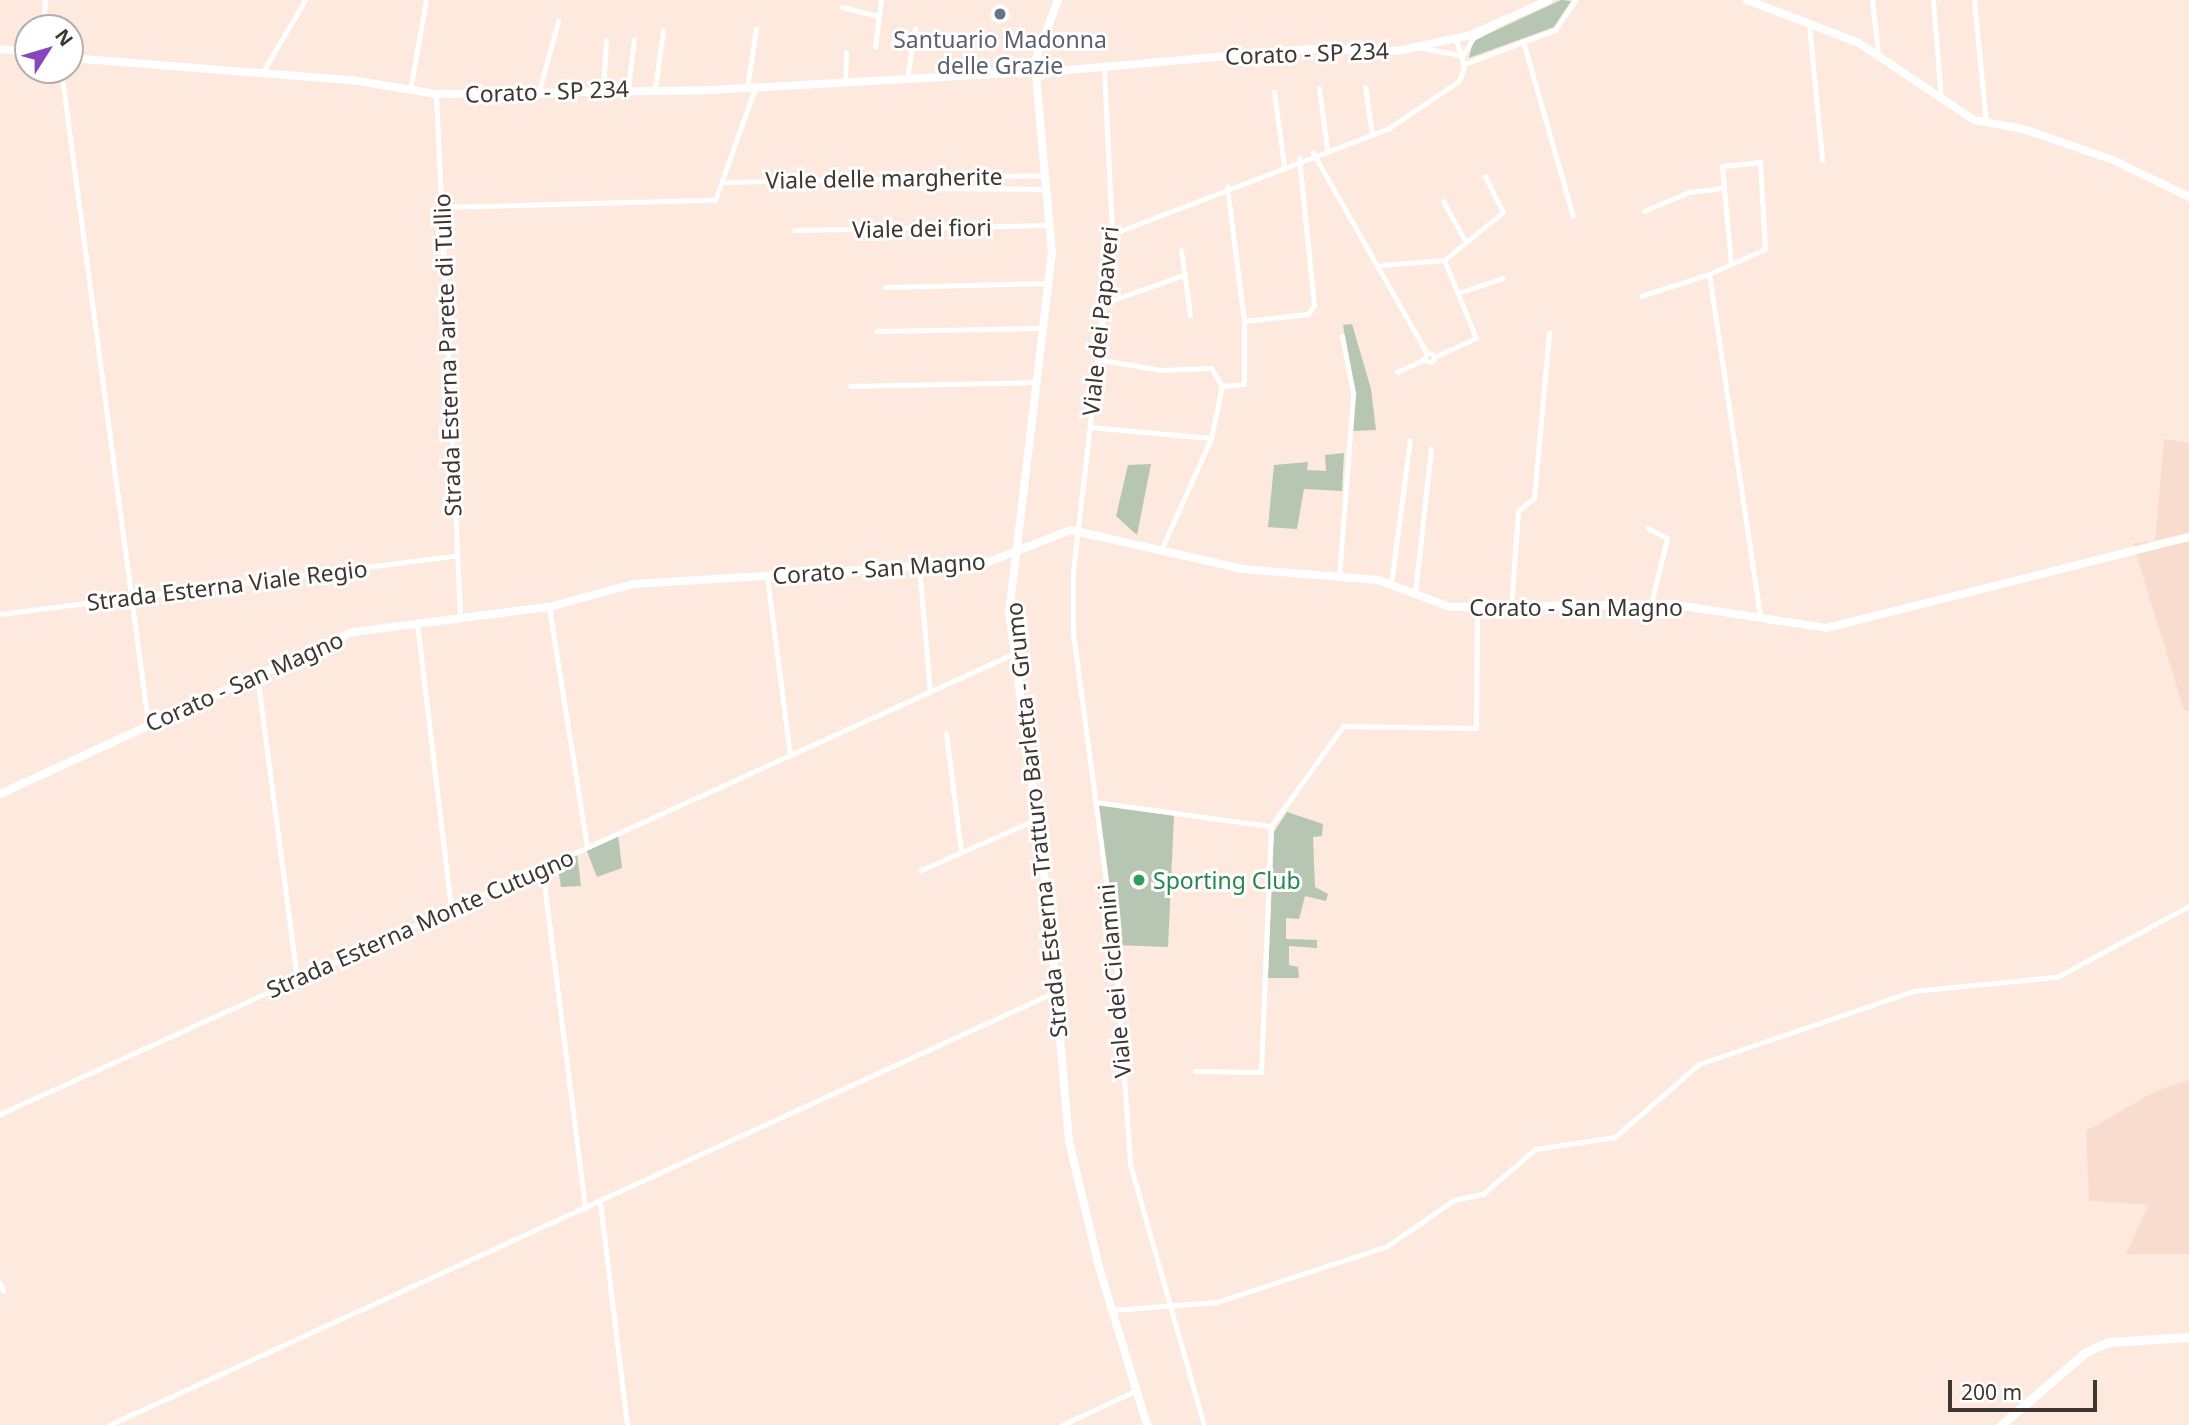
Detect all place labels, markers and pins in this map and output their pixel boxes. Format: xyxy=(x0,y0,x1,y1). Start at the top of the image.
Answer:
marker: Santuario Madonna delle Grazie xyxy=(992,6,1008,22)
place label: Santuario Madonna delle Grazie xyxy=(893,25,1107,79)
place label: Sporting Club xyxy=(1153,866,1301,894)
marker: Sporting Club xyxy=(1131,872,1147,888)

